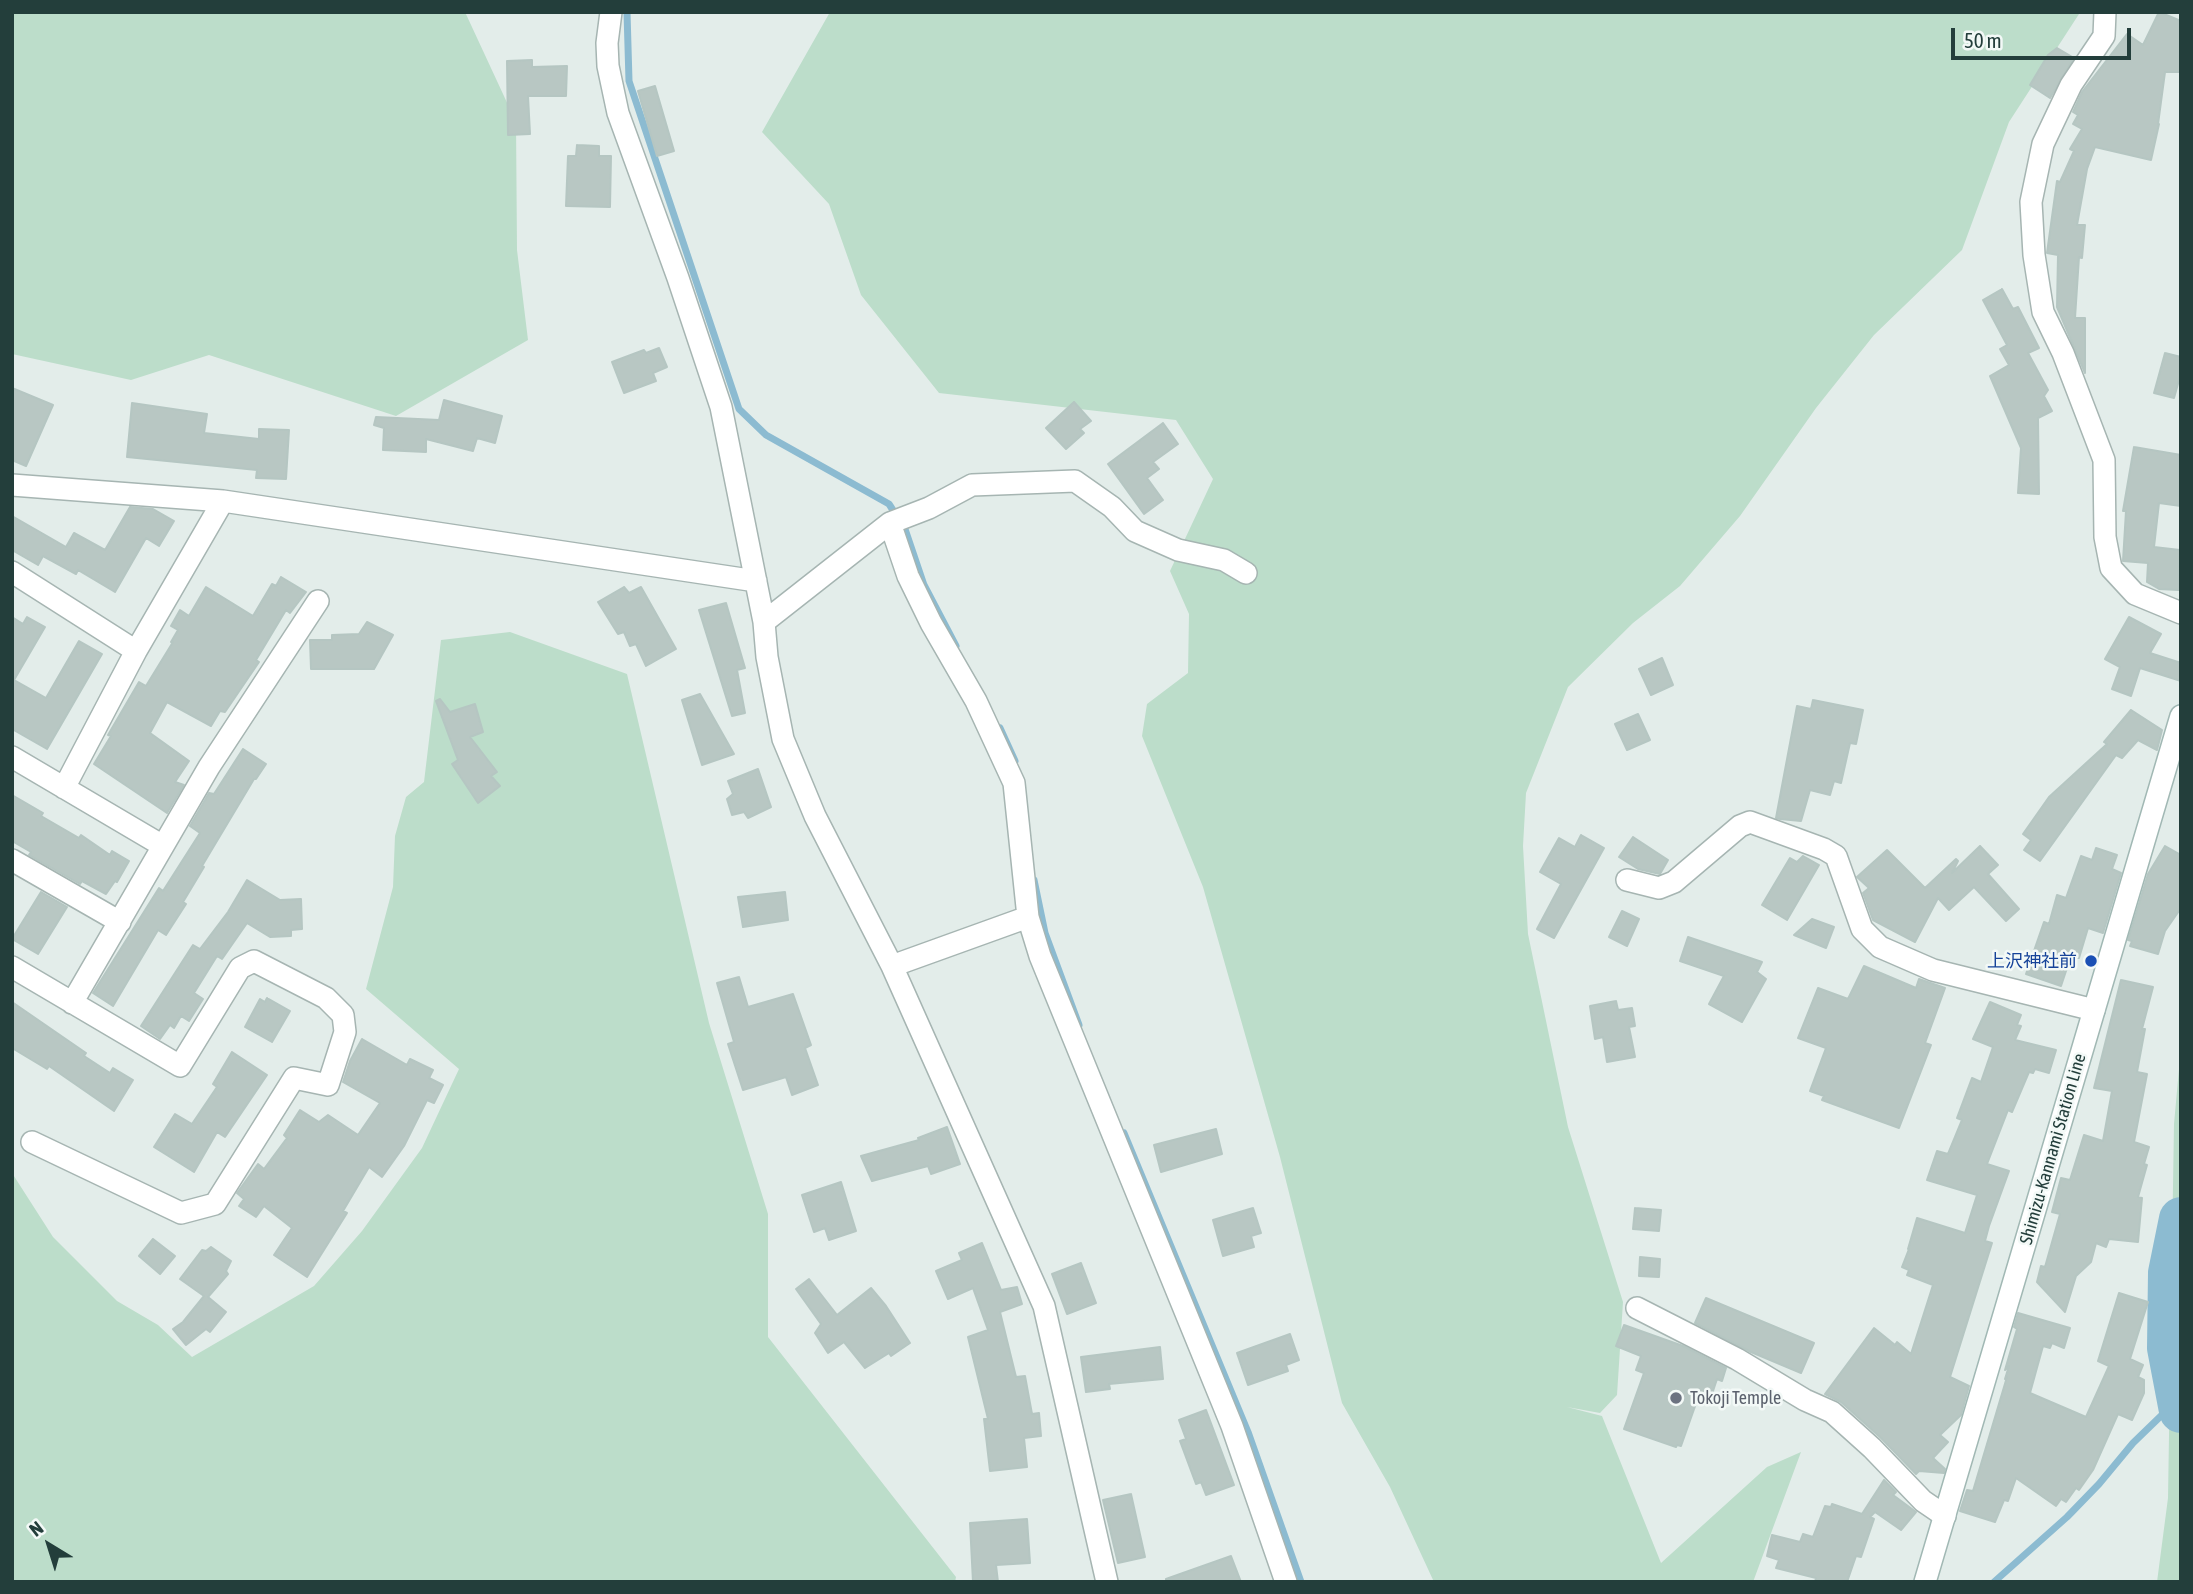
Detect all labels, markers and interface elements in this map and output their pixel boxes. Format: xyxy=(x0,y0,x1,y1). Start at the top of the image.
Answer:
scale bar xyxy=(1955,14,2135,58)
text: 50 m xyxy=(1964,28,2002,52)
place label: 上沢神社前 xyxy=(1987,950,2077,972)
marker: 上沢神社前 xyxy=(2083,953,2099,969)
street label: Shimizu-Kannami Station Line xyxy=(2015,1051,2091,1247)
place label: Tokoji Temple xyxy=(1690,1387,1781,1409)
marker: Tokoji Temple xyxy=(1668,1390,1684,1406)
north arrow xyxy=(14,1510,84,1580)
text: N xyxy=(25,1516,47,1541)

